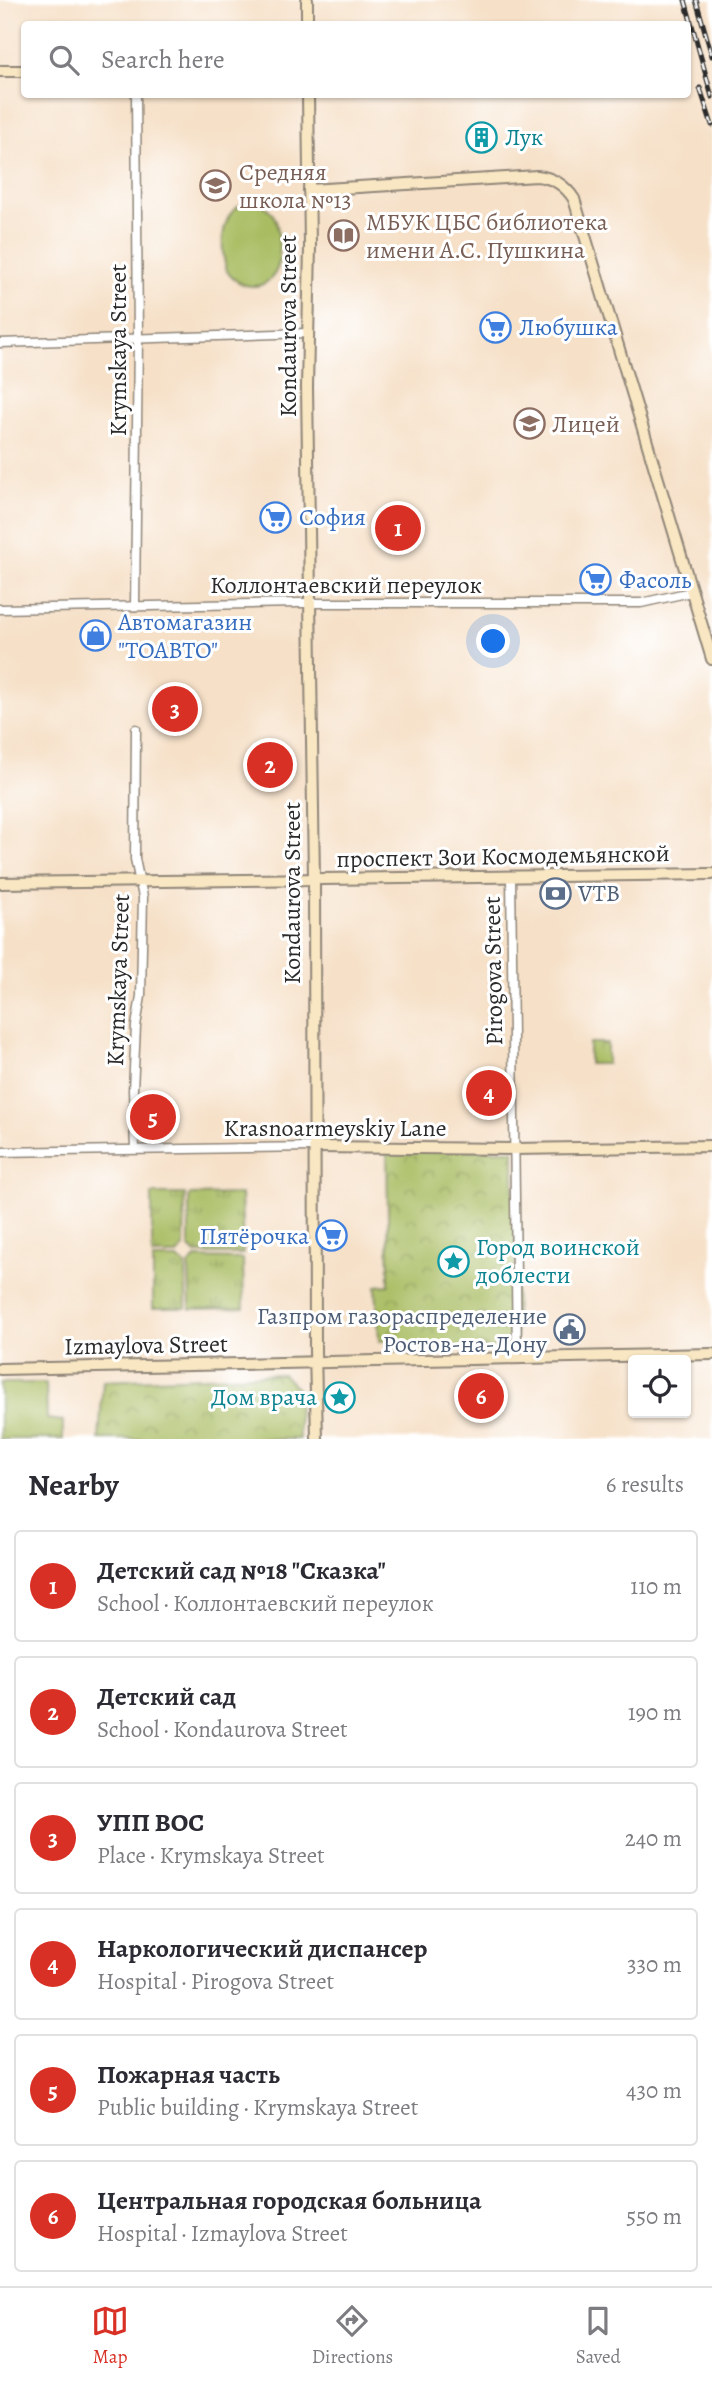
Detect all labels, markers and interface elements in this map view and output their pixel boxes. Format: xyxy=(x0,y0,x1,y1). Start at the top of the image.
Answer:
search box xyxy=(21,21,691,98)
icon: search xyxy=(45,41,83,79)
text: Search here xyxy=(101,42,225,77)
building icon: Лук xyxy=(465,120,499,154)
place label: Лук xyxy=(505,121,543,153)
place label: Средняя школа №13 xyxy=(239,156,352,216)
school or university icon: Средняя школа №13 xyxy=(199,169,233,203)
place label: МБУК ЦБС библиотека имени А.С. Пушкина xyxy=(366,206,608,266)
library icon: МБУК ЦБС библиотека имени А.С. Пушкина xyxy=(326,219,360,253)
street label: Kondaurova Street xyxy=(272,235,304,417)
street label: Krymskaya Street xyxy=(102,264,134,436)
supermarket icon: Любушка xyxy=(479,310,513,344)
place label: Любушка xyxy=(519,311,618,343)
school or university icon: Лицей xyxy=(512,407,546,441)
place label: Лицей xyxy=(552,408,620,440)
supermarket icon: София xyxy=(259,500,293,534)
place label: София xyxy=(299,501,366,533)
pin: 1 xyxy=(375,502,421,554)
supermarket icon: Фасоль xyxy=(579,563,613,597)
place label: Фасоль xyxy=(619,564,692,596)
street label: Коллонтаевский переулок xyxy=(210,569,482,601)
place label: Автомагазин "ТОАВТО" xyxy=(117,606,252,666)
shop icon: Автомагазин "ТОАВТО" xyxy=(78,619,112,653)
your location xyxy=(476,624,510,658)
pin: 3 xyxy=(152,683,198,735)
pin: 2 xyxy=(247,739,293,791)
street label: Kondaurova Street xyxy=(276,802,308,984)
street label: проспект Зои Космодемьянской xyxy=(336,837,670,875)
bank icon: VTB xyxy=(538,876,572,910)
place label: VTB xyxy=(577,877,620,909)
street label: Krymskaya Street xyxy=(99,893,137,1067)
street label: Pirogova Street xyxy=(476,896,510,1046)
pin: 4 xyxy=(466,1067,512,1119)
pin: 5 xyxy=(130,1091,176,1143)
street label: Krasnoarmeyskiy Lane xyxy=(224,1112,446,1144)
supermarket icon: Пятёрочка xyxy=(315,1219,349,1253)
place label: Пятёрочка xyxy=(199,1220,309,1252)
place label: Город воинской доблести xyxy=(475,1231,640,1291)
place icon: Город воинской доблести xyxy=(436,1244,470,1278)
place label: Газпром газораспределение Ростов-на-Дону xyxy=(257,1300,547,1360)
public building icon: Газпром газораспределение Ростов-на-Дону xyxy=(553,1313,587,1347)
street label: Izmaylova Street xyxy=(64,1328,228,1362)
map controls xyxy=(628,1355,691,1418)
button: locate xyxy=(628,1355,691,1418)
pin: 6 xyxy=(458,1370,504,1422)
place icon: Дом врача xyxy=(323,1380,357,1414)
place label: Дом врача xyxy=(211,1381,317,1413)
text: Nearby xyxy=(28,1465,119,1505)
text: 6 results xyxy=(606,1469,684,1500)
text: Детский сад №18 "Сказка" xyxy=(97,1553,386,1588)
text: 1 xyxy=(49,1571,57,1602)
text: 110 m xyxy=(630,1571,682,1602)
text: School · Коллонтаевский переулок xyxy=(97,1588,434,1619)
text: Детский сад xyxy=(97,1679,236,1714)
text: 2 xyxy=(47,1697,59,1728)
text: 190 m xyxy=(628,1697,682,1728)
text: School · Kondaurova Street xyxy=(97,1714,348,1745)
text: УПП ВОС xyxy=(97,1805,204,1840)
text: 3 xyxy=(48,1823,58,1854)
text: 240 m xyxy=(625,1823,682,1854)
text: Place · Krymskaya Street xyxy=(97,1840,325,1871)
text: Наркологический диспансер xyxy=(97,1931,427,1966)
text: 4 xyxy=(48,1949,58,1980)
text: 330 m xyxy=(627,1949,682,1980)
text: Hospital · Pirogova Street xyxy=(97,1966,334,1997)
text: Пожарная часть xyxy=(97,2057,280,2092)
text: 5 xyxy=(48,2075,58,2106)
text: 430 m xyxy=(626,2075,682,2106)
text: Public building · Krymskaya Street xyxy=(97,2092,418,2123)
text: Центральная городская больница xyxy=(97,2183,482,2218)
text: 6 xyxy=(48,2201,58,2232)
text: 550 m xyxy=(626,2201,682,2232)
text: Hospital · Izmaylova Street xyxy=(97,2218,348,2249)
tab: Map xyxy=(91,2302,129,2370)
tab: Directions xyxy=(312,2302,393,2370)
tab: Saved xyxy=(576,2302,621,2370)

